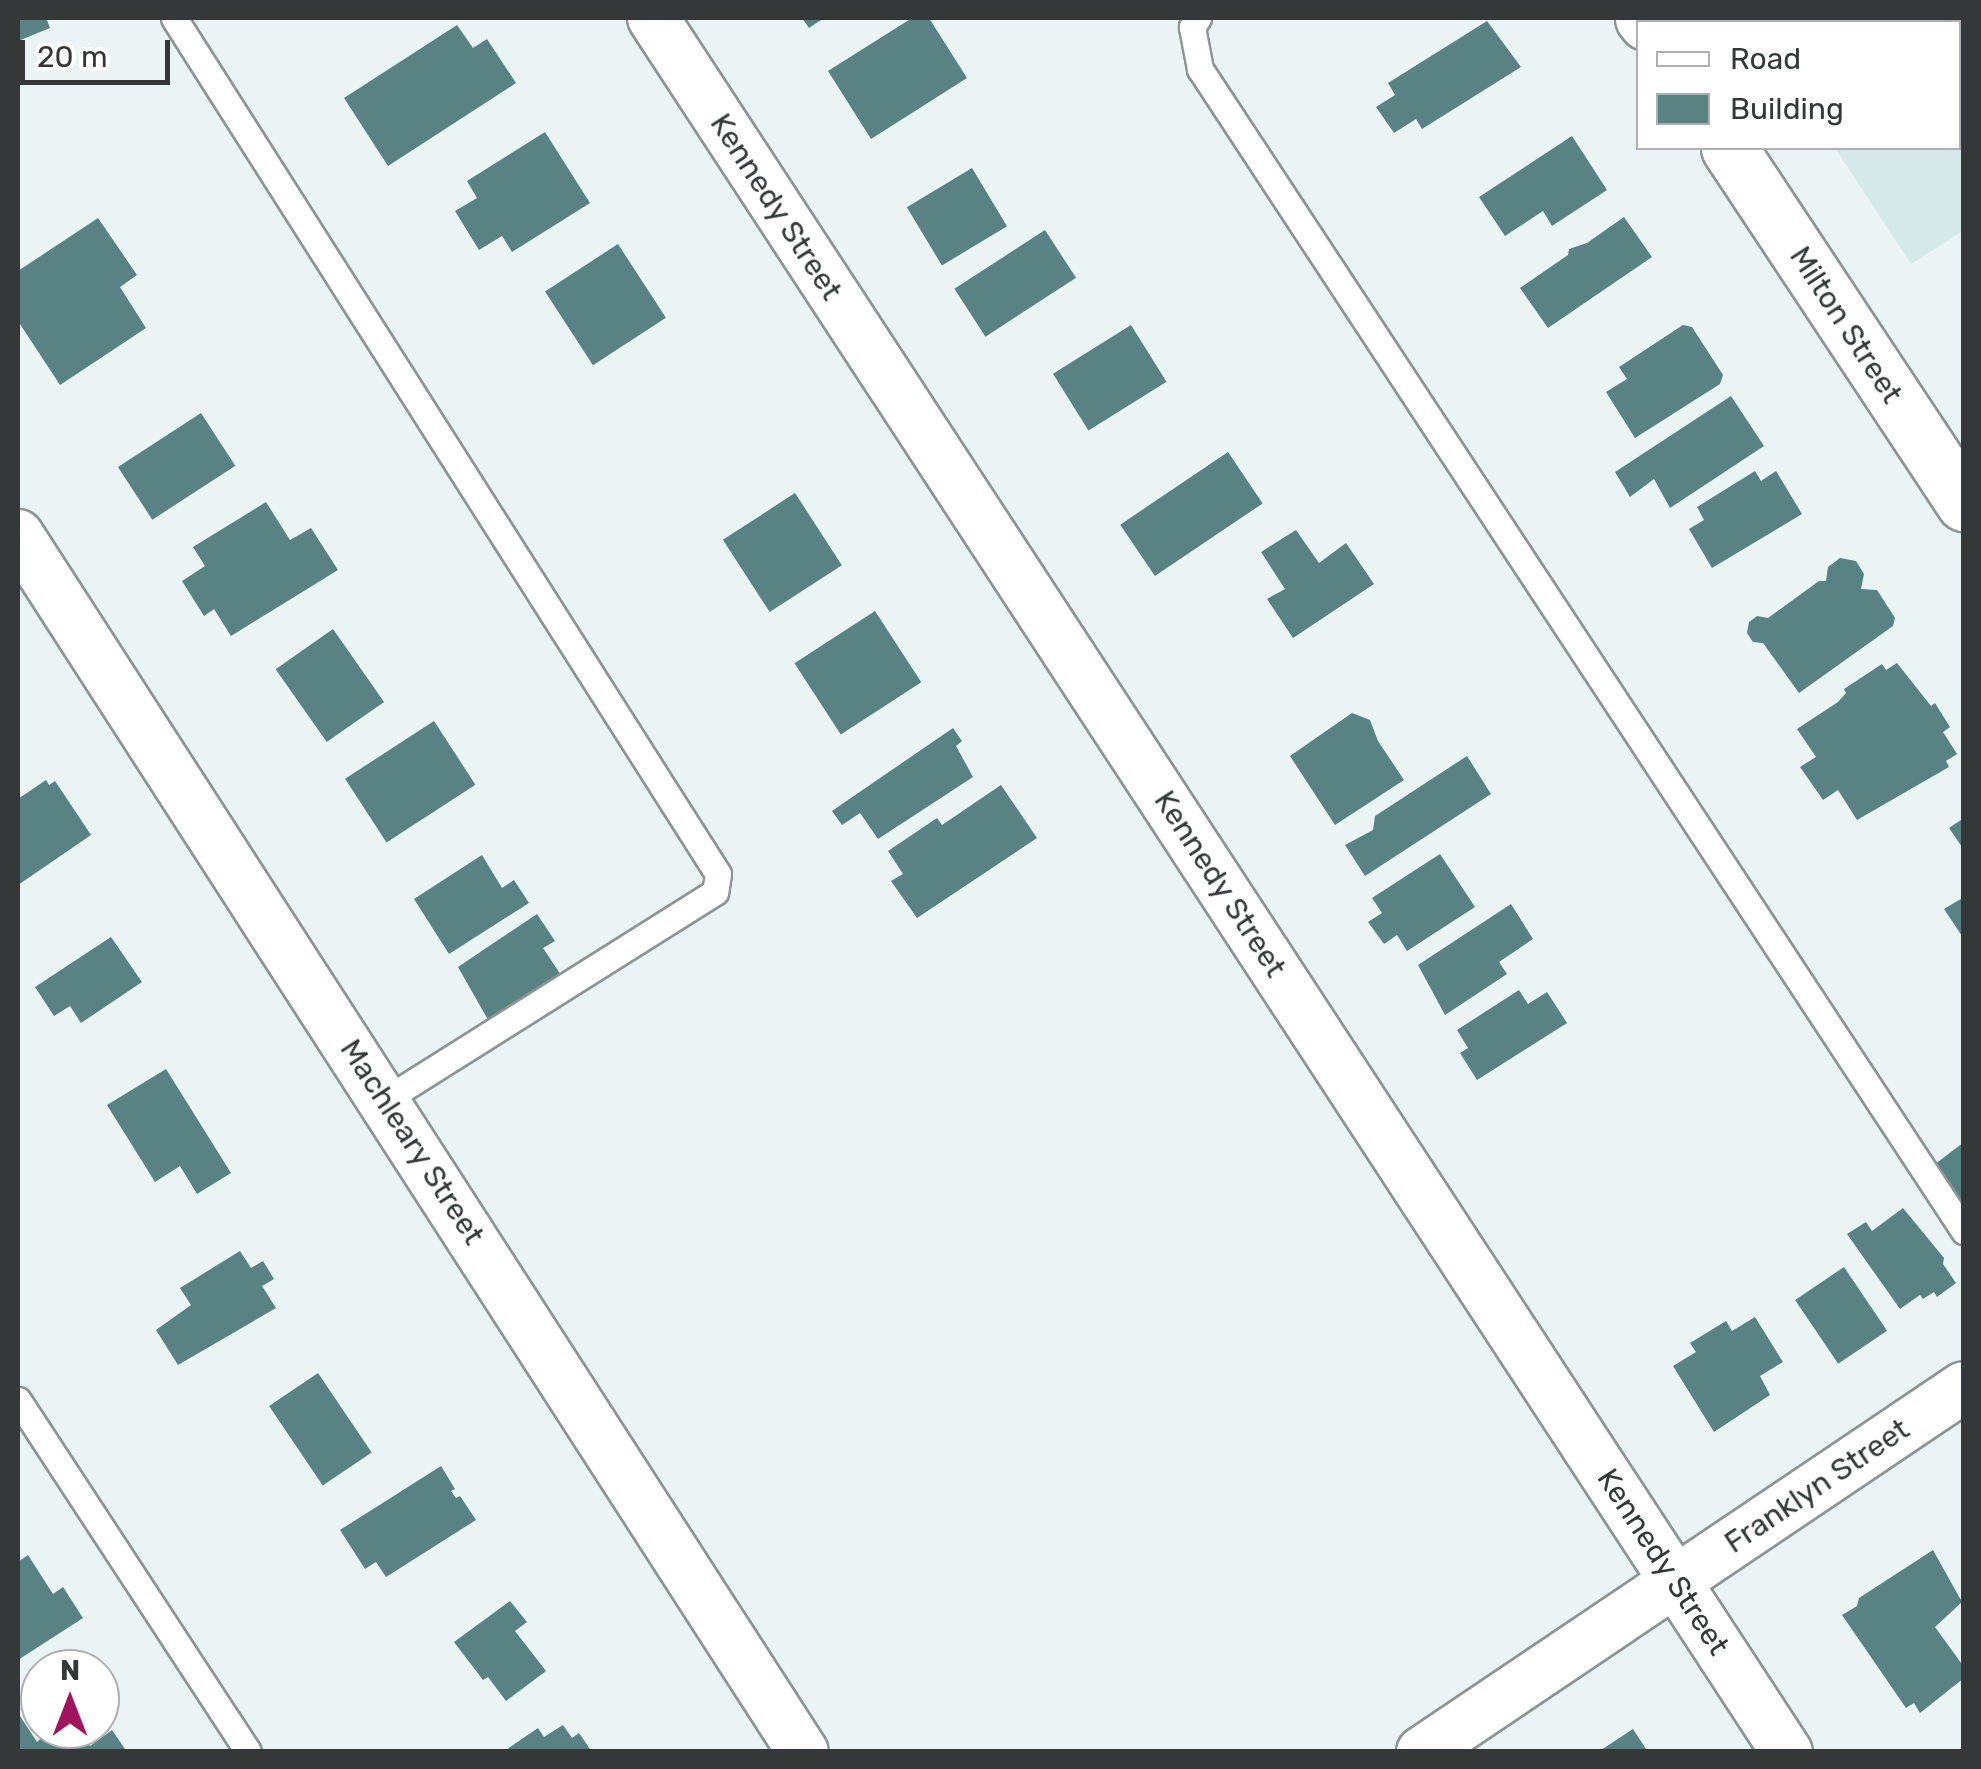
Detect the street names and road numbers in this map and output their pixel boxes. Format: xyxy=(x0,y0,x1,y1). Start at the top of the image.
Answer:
street label: Kennedy Street xyxy=(702,107,850,307)
street label: Milton Street xyxy=(1782,240,1910,410)
street label: Kennedy Street xyxy=(1146,784,1294,984)
street label: Machleary Street xyxy=(332,1032,492,1252)
street label: Franklyn Street xyxy=(1718,1411,1916,1561)
street label: Kennedy Street xyxy=(1589,1462,1737,1662)

